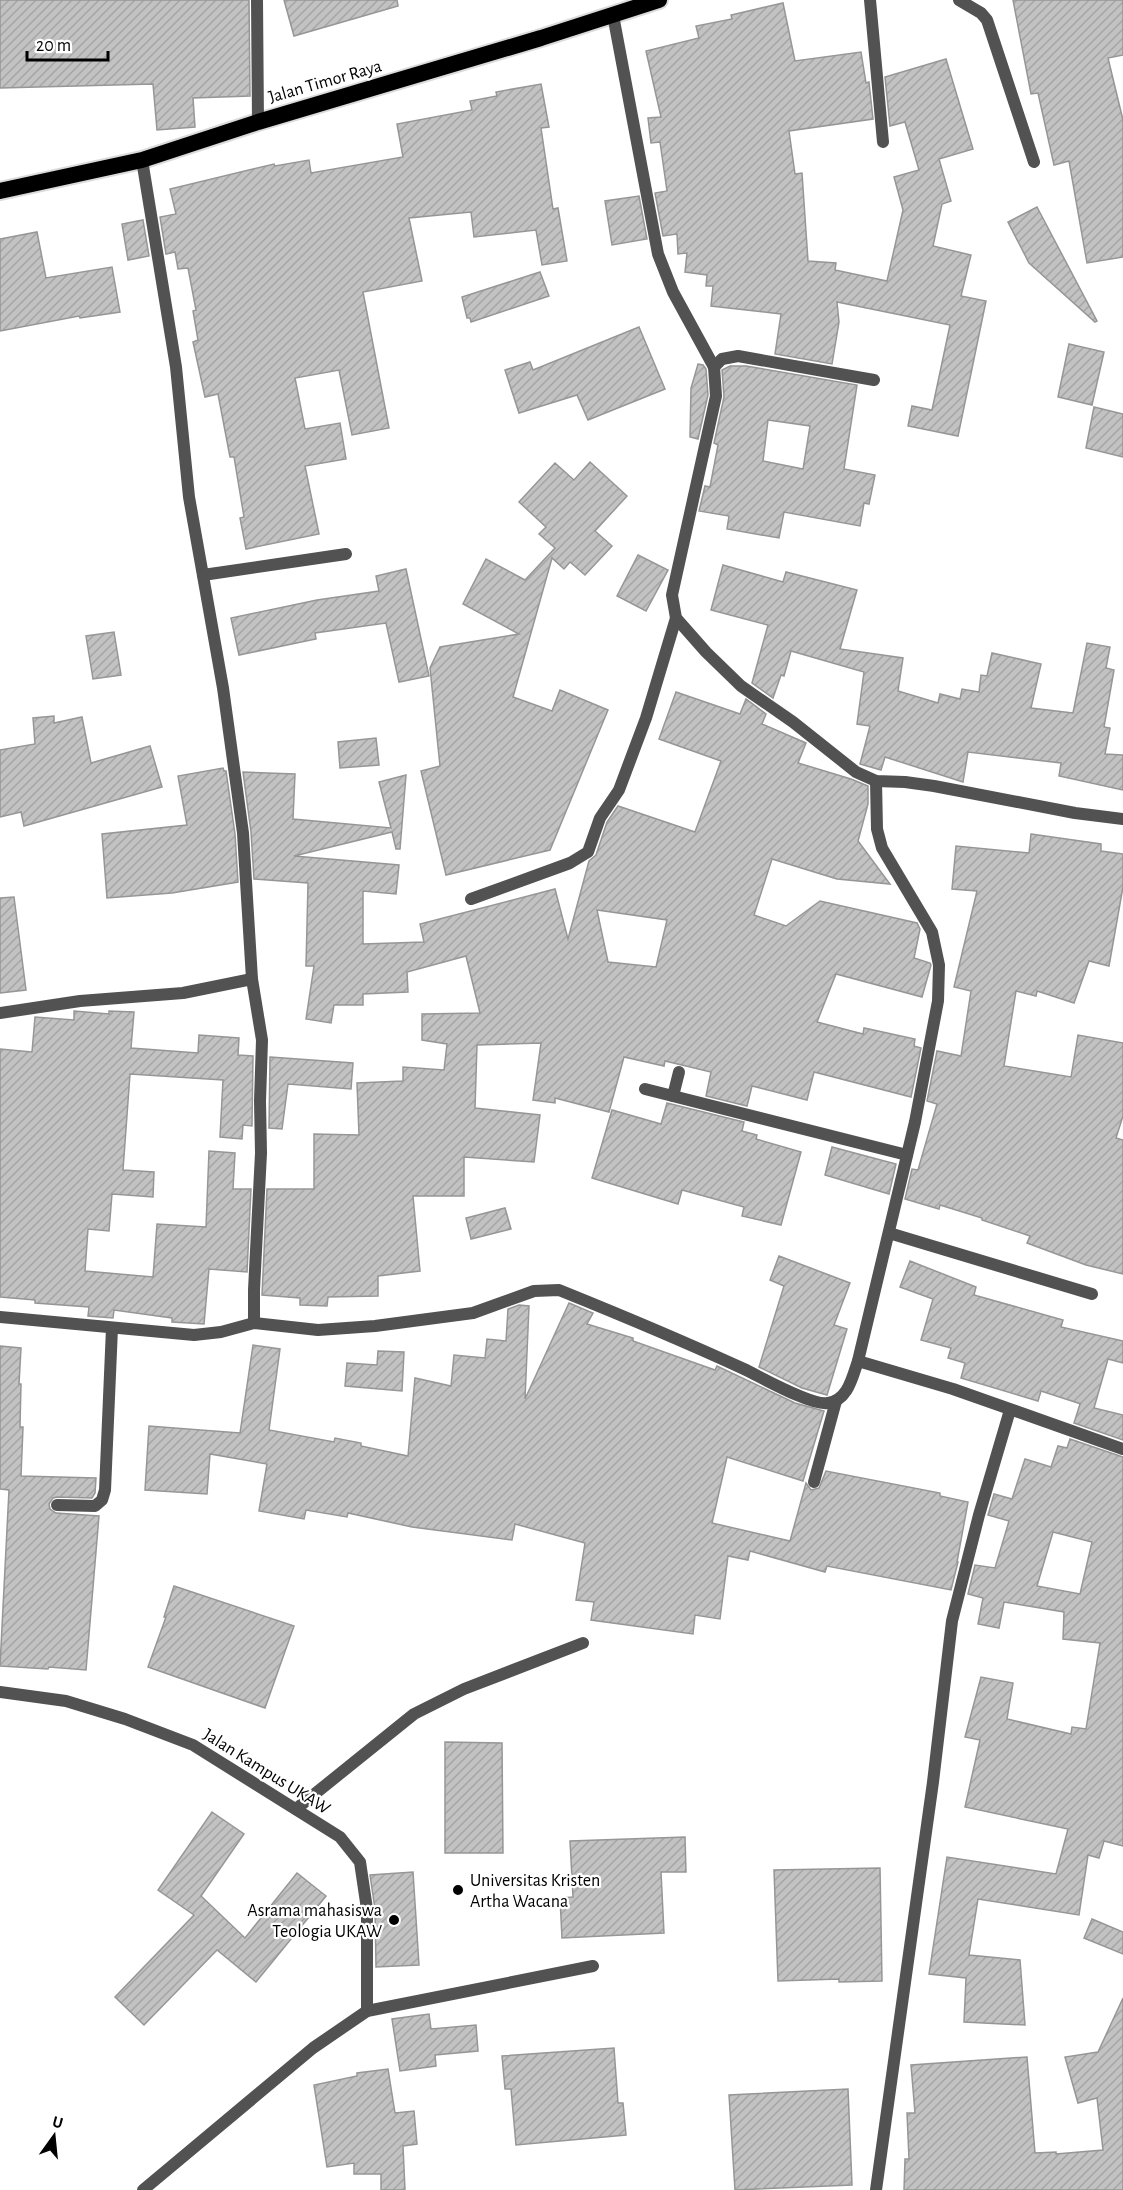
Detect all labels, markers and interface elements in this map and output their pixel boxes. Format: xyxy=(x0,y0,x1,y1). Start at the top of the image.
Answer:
scale bar xyxy=(27,24,108,62)
text: 20 m xyxy=(36,37,71,55)
street label: Jalan Timor Raya xyxy=(267,57,384,107)
street label: Jalan Kampus UKAW xyxy=(200,1726,333,1818)
place label: Universitas Kristen Artha Wacana xyxy=(470,1872,600,1911)
marker: Universitas Kristen Artha Wacana xyxy=(451,1883,465,1897)
place label: Asrama mahasiswa Teologia UKAW xyxy=(247,1902,382,1941)
marker: Asrama mahasiswa Teologia UKAW xyxy=(387,1913,401,1927)
north arrow xyxy=(24,2106,84,2166)
text: U xyxy=(51,2113,65,2132)

